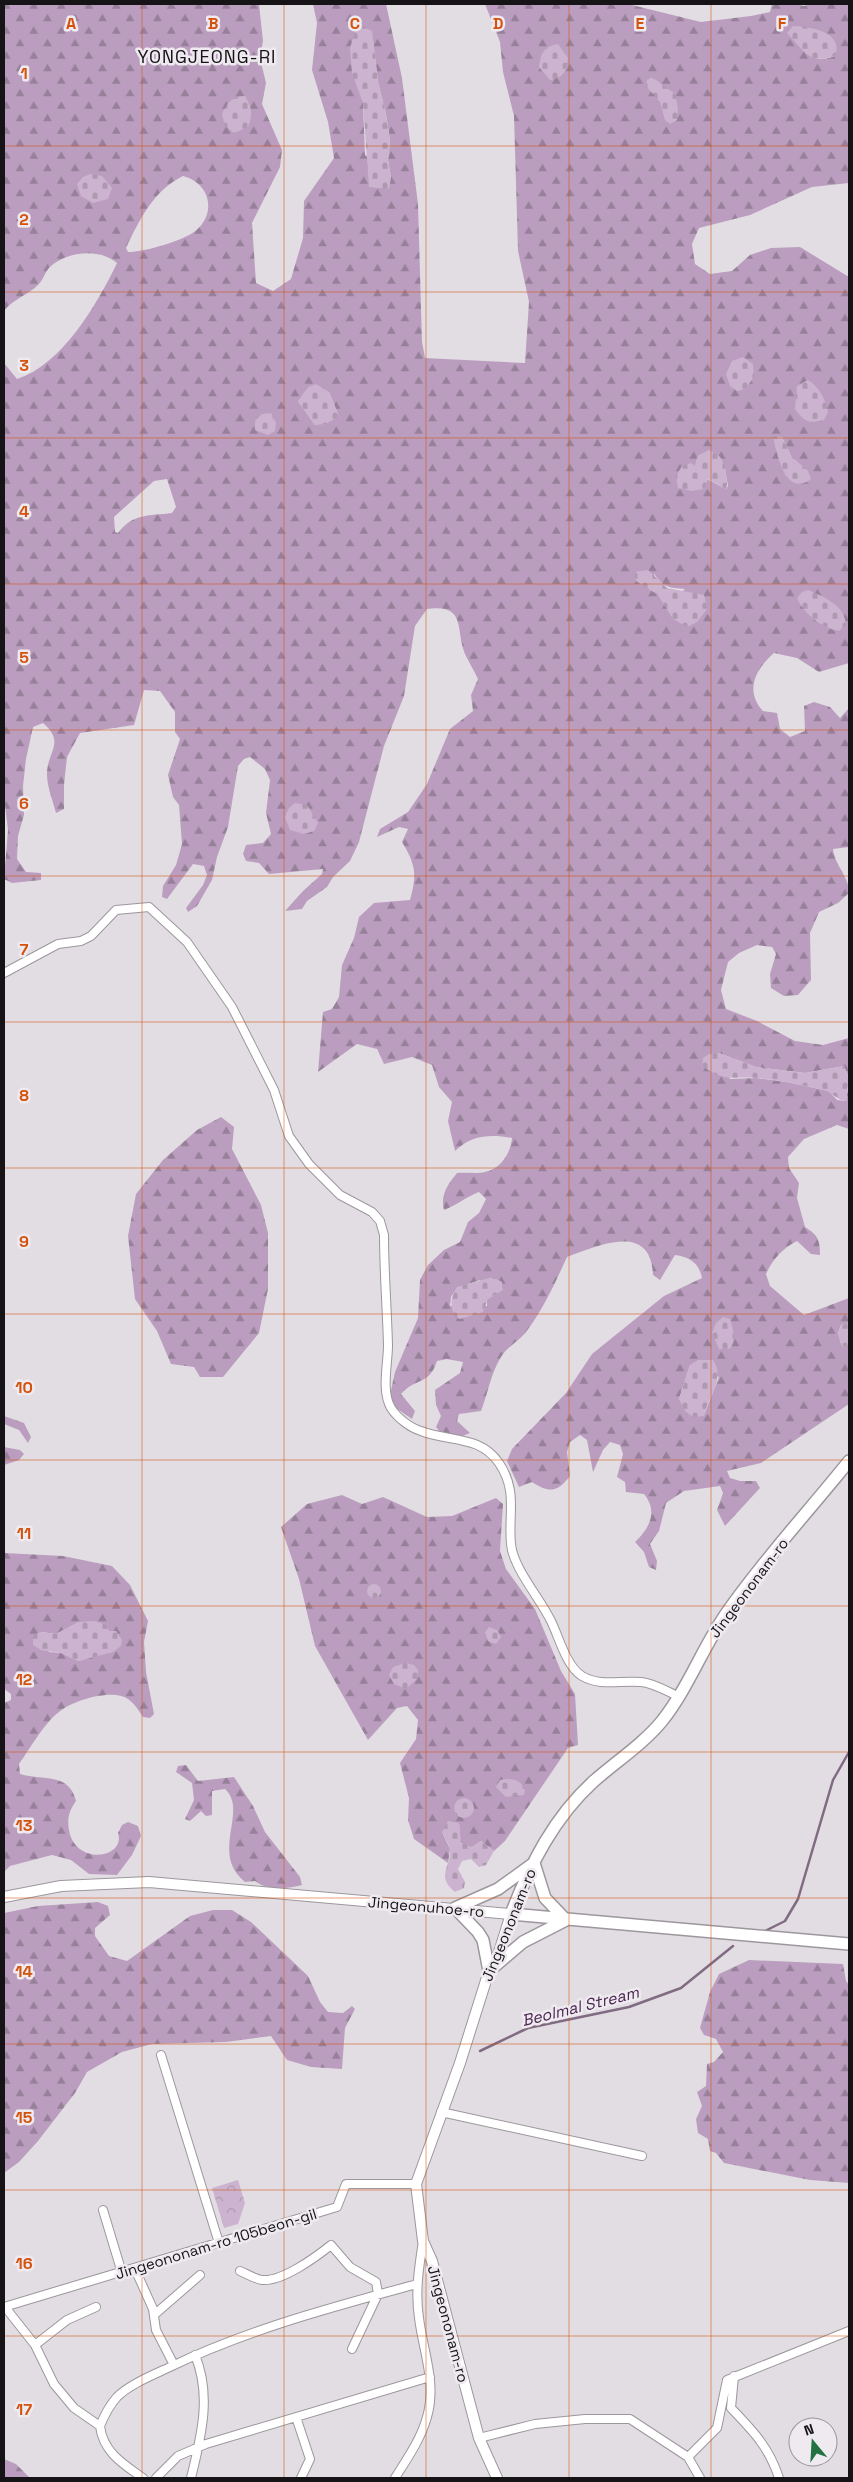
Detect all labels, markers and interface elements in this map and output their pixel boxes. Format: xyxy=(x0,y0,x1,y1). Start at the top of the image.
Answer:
text: A xyxy=(66,13,76,34)
text: B xyxy=(208,13,218,34)
text: C xyxy=(350,13,360,34)
text: D xyxy=(493,13,503,34)
text: E xyxy=(636,13,645,34)
text: F xyxy=(778,13,787,34)
district label: YONGJEONG-RI xyxy=(137,45,277,68)
text: 1 xyxy=(20,63,28,84)
text: 2 xyxy=(19,209,29,230)
text: 3 xyxy=(19,355,29,376)
text: 4 xyxy=(19,501,29,522)
text: 5 xyxy=(19,647,29,668)
text: 6 xyxy=(19,793,29,814)
text: 7 xyxy=(20,939,29,960)
text: 8 xyxy=(19,1085,29,1106)
text: 9 xyxy=(19,1231,29,1252)
text: 10 xyxy=(15,1377,33,1398)
text: 11 xyxy=(17,1523,31,1544)
street label: Jingeononam-ro xyxy=(705,1534,792,1641)
text: 12 xyxy=(16,1669,32,1690)
text: 13 xyxy=(16,1815,33,1836)
street label: Jingeononam-ro xyxy=(477,1866,540,1984)
street label: Jingeonuhoe-ro xyxy=(367,1892,485,1921)
text: 14 xyxy=(15,1961,33,1982)
water label: Beolmal Stream xyxy=(519,1981,642,2031)
text: 15 xyxy=(16,2107,33,2128)
street label: Jingeononam-ro 105beon-gil xyxy=(113,2204,319,2283)
text: 16 xyxy=(15,2253,33,2274)
street label: Jingeononam-ro xyxy=(424,2263,473,2384)
text: 17 xyxy=(16,2399,32,2420)
north arrow xyxy=(788,2417,838,2467)
text: N xyxy=(802,2420,816,2440)

